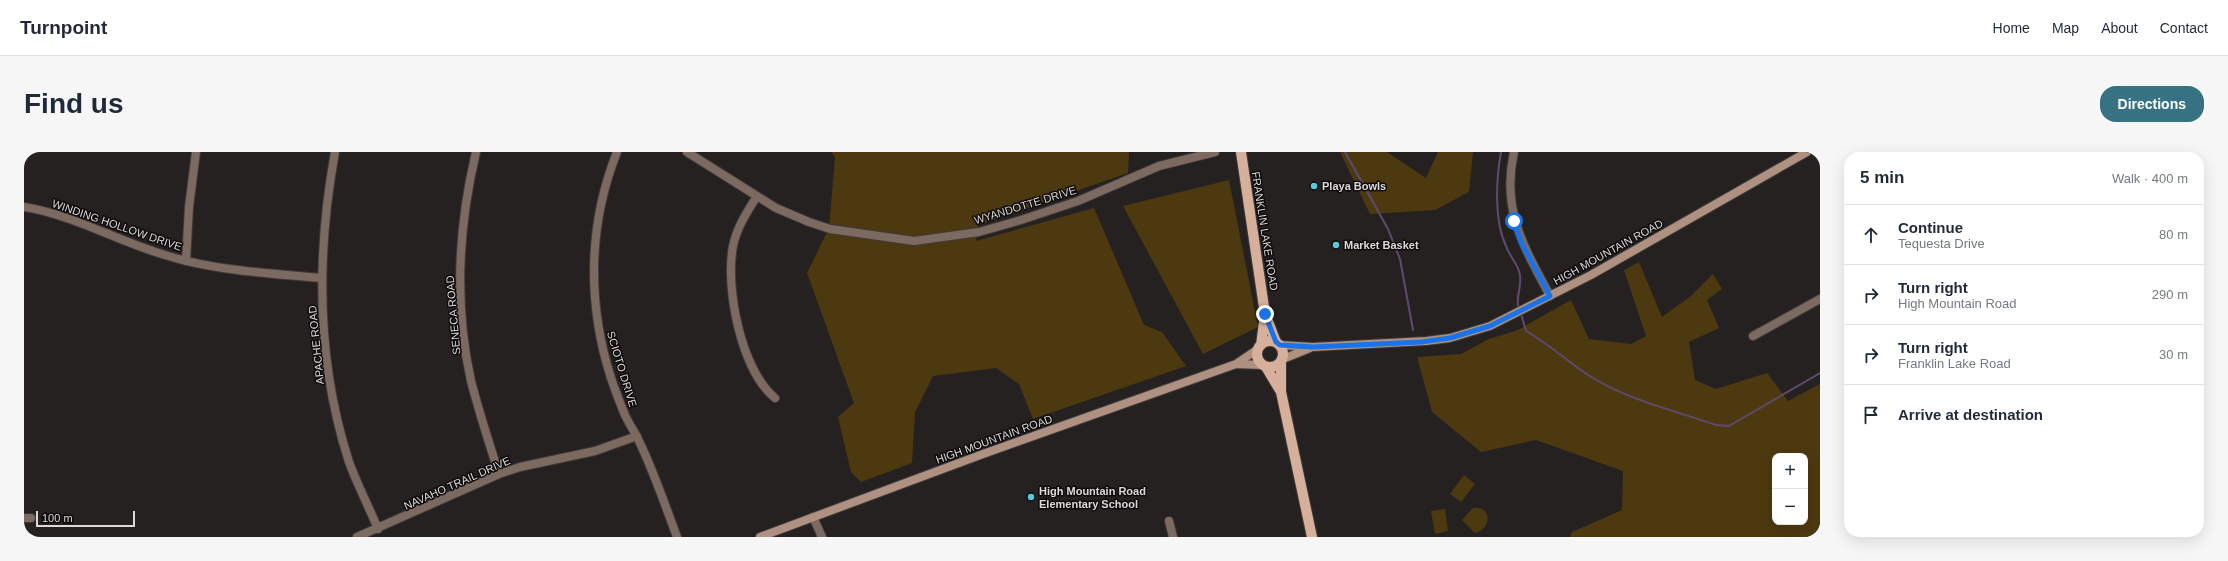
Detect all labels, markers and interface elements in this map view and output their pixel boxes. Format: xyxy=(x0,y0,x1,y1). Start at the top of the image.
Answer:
text: Turnpoint xyxy=(20,17,107,38)
text: Home xyxy=(1993,20,2030,36)
text: Map xyxy=(2052,20,2079,36)
text: About xyxy=(2101,20,2138,36)
text: Contact xyxy=(2160,20,2208,36)
button: Directions xyxy=(2100,86,2204,122)
text: Find us xyxy=(24,88,124,119)
text: 5 min xyxy=(1860,168,1904,187)
street label: FRANKLIN LAKE ROAD xyxy=(1250,171,1280,291)
text: Walk · 400 m xyxy=(2112,171,2188,186)
place label: Playa Bowls xyxy=(1322,180,1386,192)
marker: Playa Bowls xyxy=(1309,181,1319,191)
street label: WYANDOTTE DRIVE xyxy=(972,184,1078,226)
street label: WINDING HOLLOW DRIVE xyxy=(51,197,183,253)
route start xyxy=(1505,212,1523,230)
street label: HIGH MOUNTAIN ROAD xyxy=(1551,217,1665,287)
text: Continue xyxy=(1898,219,1963,236)
icon: ahead xyxy=(1860,224,1882,246)
text: 80 m xyxy=(2159,227,2188,242)
text: Tequesta Drive xyxy=(1898,236,1985,251)
place label: Market Basket xyxy=(1344,239,1419,251)
marker: Market Basket xyxy=(1331,240,1341,250)
street label: SENECA ROAD xyxy=(444,275,462,355)
text: Turn right xyxy=(1898,279,1968,296)
icon: right xyxy=(1860,284,1882,306)
text: 290 m xyxy=(2152,287,2188,302)
text: High Mountain Road xyxy=(1898,296,2017,311)
street label: APACHE ROAD xyxy=(306,305,326,385)
route end xyxy=(1256,305,1274,323)
street label: SCIOTO DRIVE xyxy=(605,330,639,408)
text: Turn right xyxy=(1898,339,1968,356)
icon: right xyxy=(1860,344,1882,366)
text: 30 m xyxy=(2159,347,2188,362)
text: Franklin Lake Road xyxy=(1898,356,2011,371)
icon: arrive xyxy=(1860,404,1882,426)
text: Arrive at destination xyxy=(1898,406,2043,423)
street label: HIGH MOUNTAIN ROAD xyxy=(934,412,1054,466)
map controls xyxy=(1772,453,1808,525)
button: + xyxy=(1772,453,1808,489)
street label: NAVAHO TRAIL DRIVE xyxy=(402,454,512,512)
place label: High Mountain Road Elementary School xyxy=(1039,485,1146,510)
button: − xyxy=(1772,489,1808,525)
marker: High Mountain Road Elementary School xyxy=(1026,492,1036,502)
scale bar xyxy=(36,509,135,528)
text: 100 m xyxy=(42,512,73,524)

